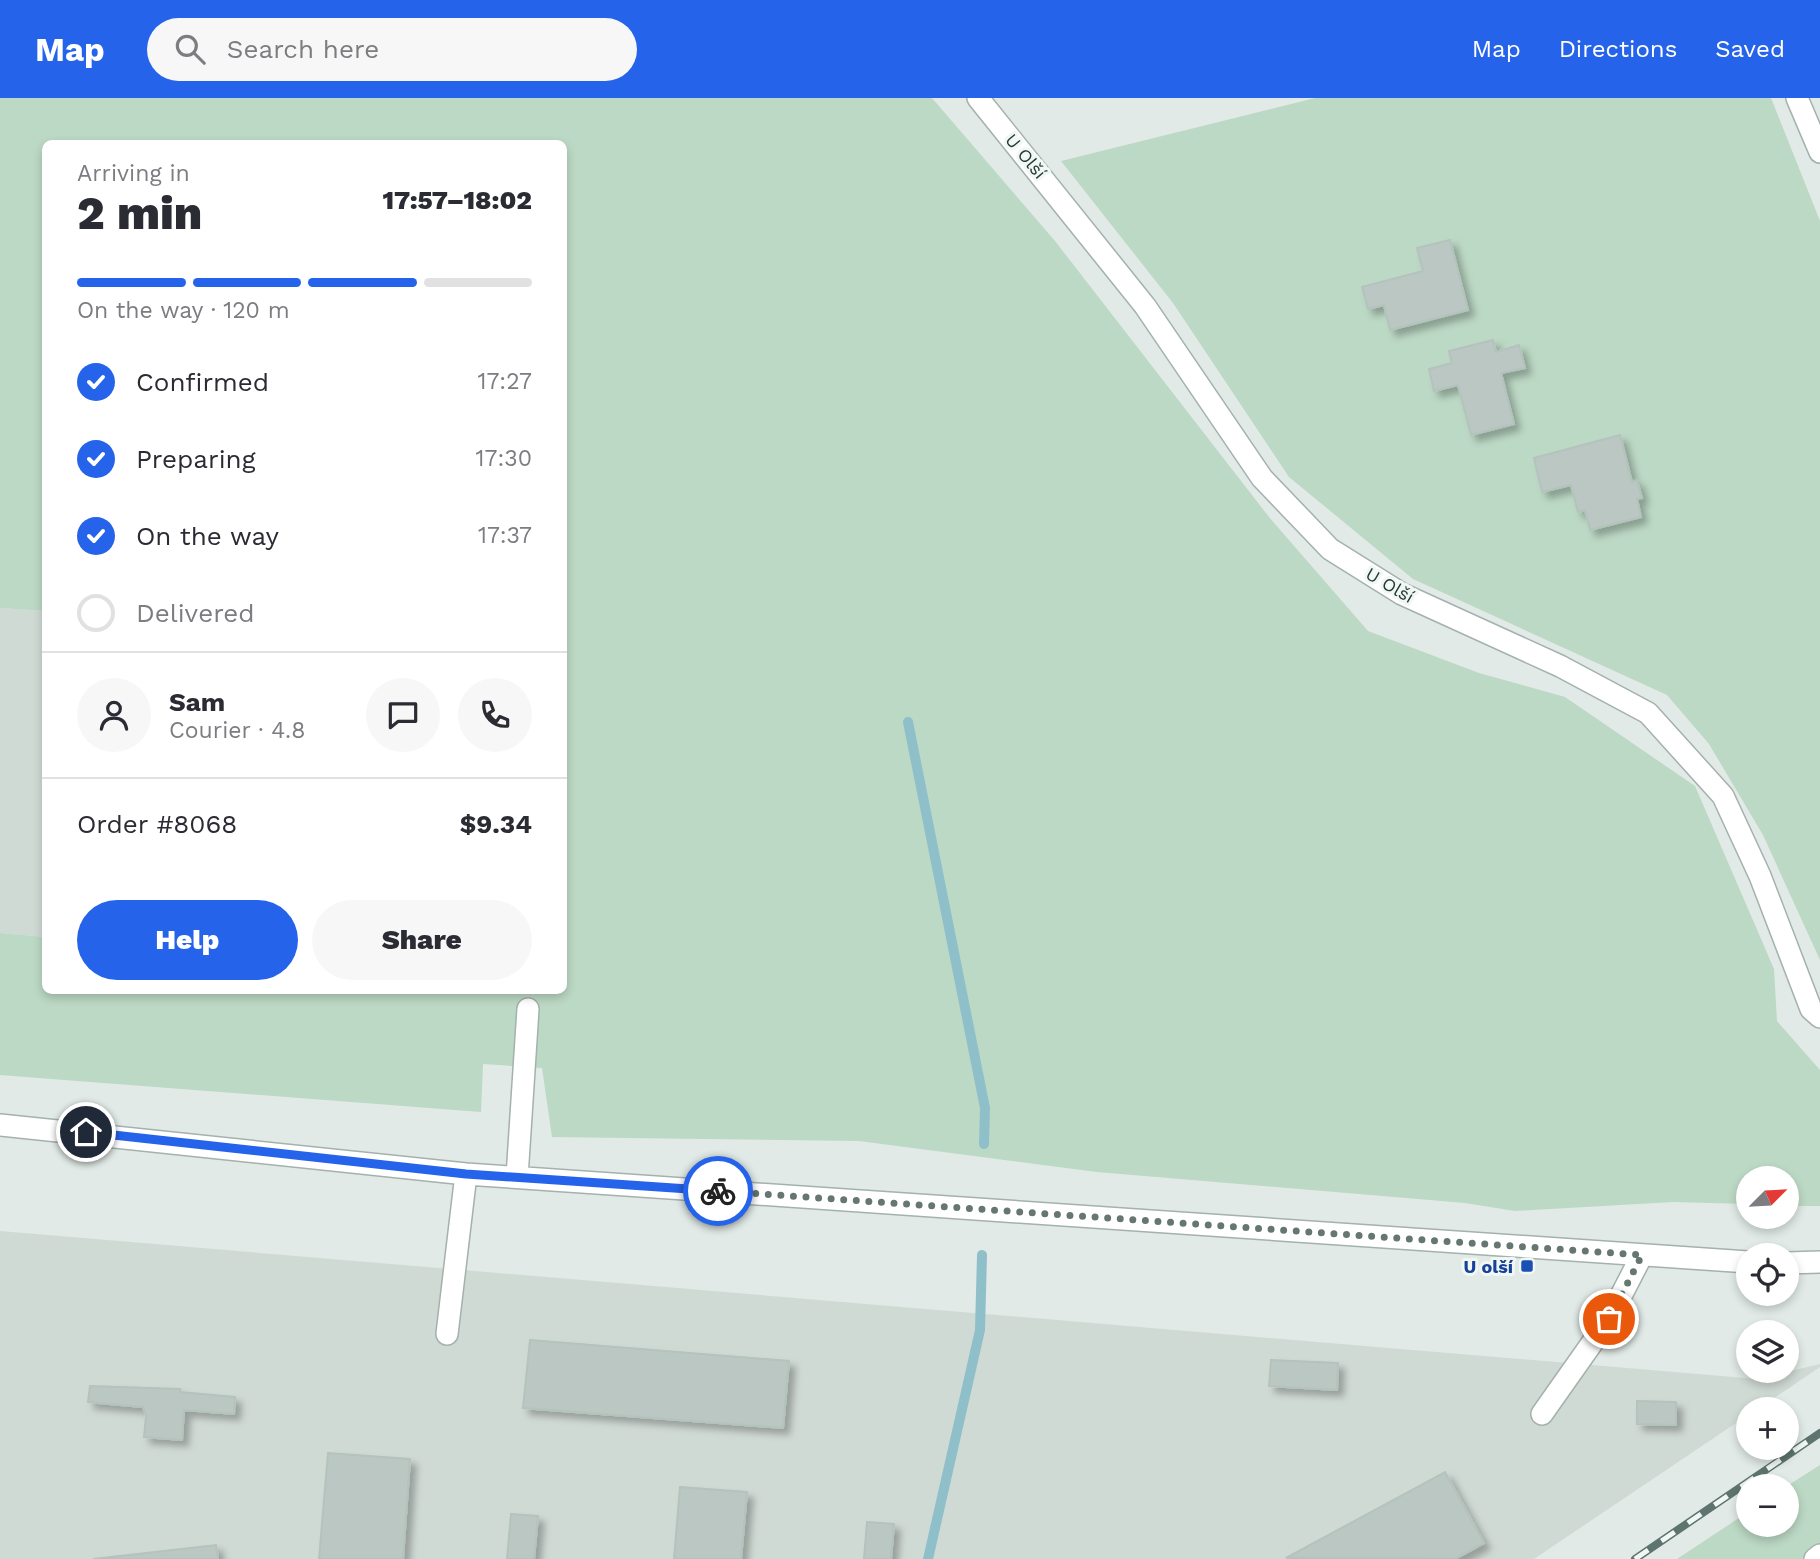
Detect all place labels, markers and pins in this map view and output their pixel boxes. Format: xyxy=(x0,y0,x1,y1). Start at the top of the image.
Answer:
pin xyxy=(56,1102,116,1162)
place label: U olší xyxy=(1464,1256,1514,1277)
marker: U olší xyxy=(1519,1258,1535,1274)
pin xyxy=(1579,1289,1639,1349)

